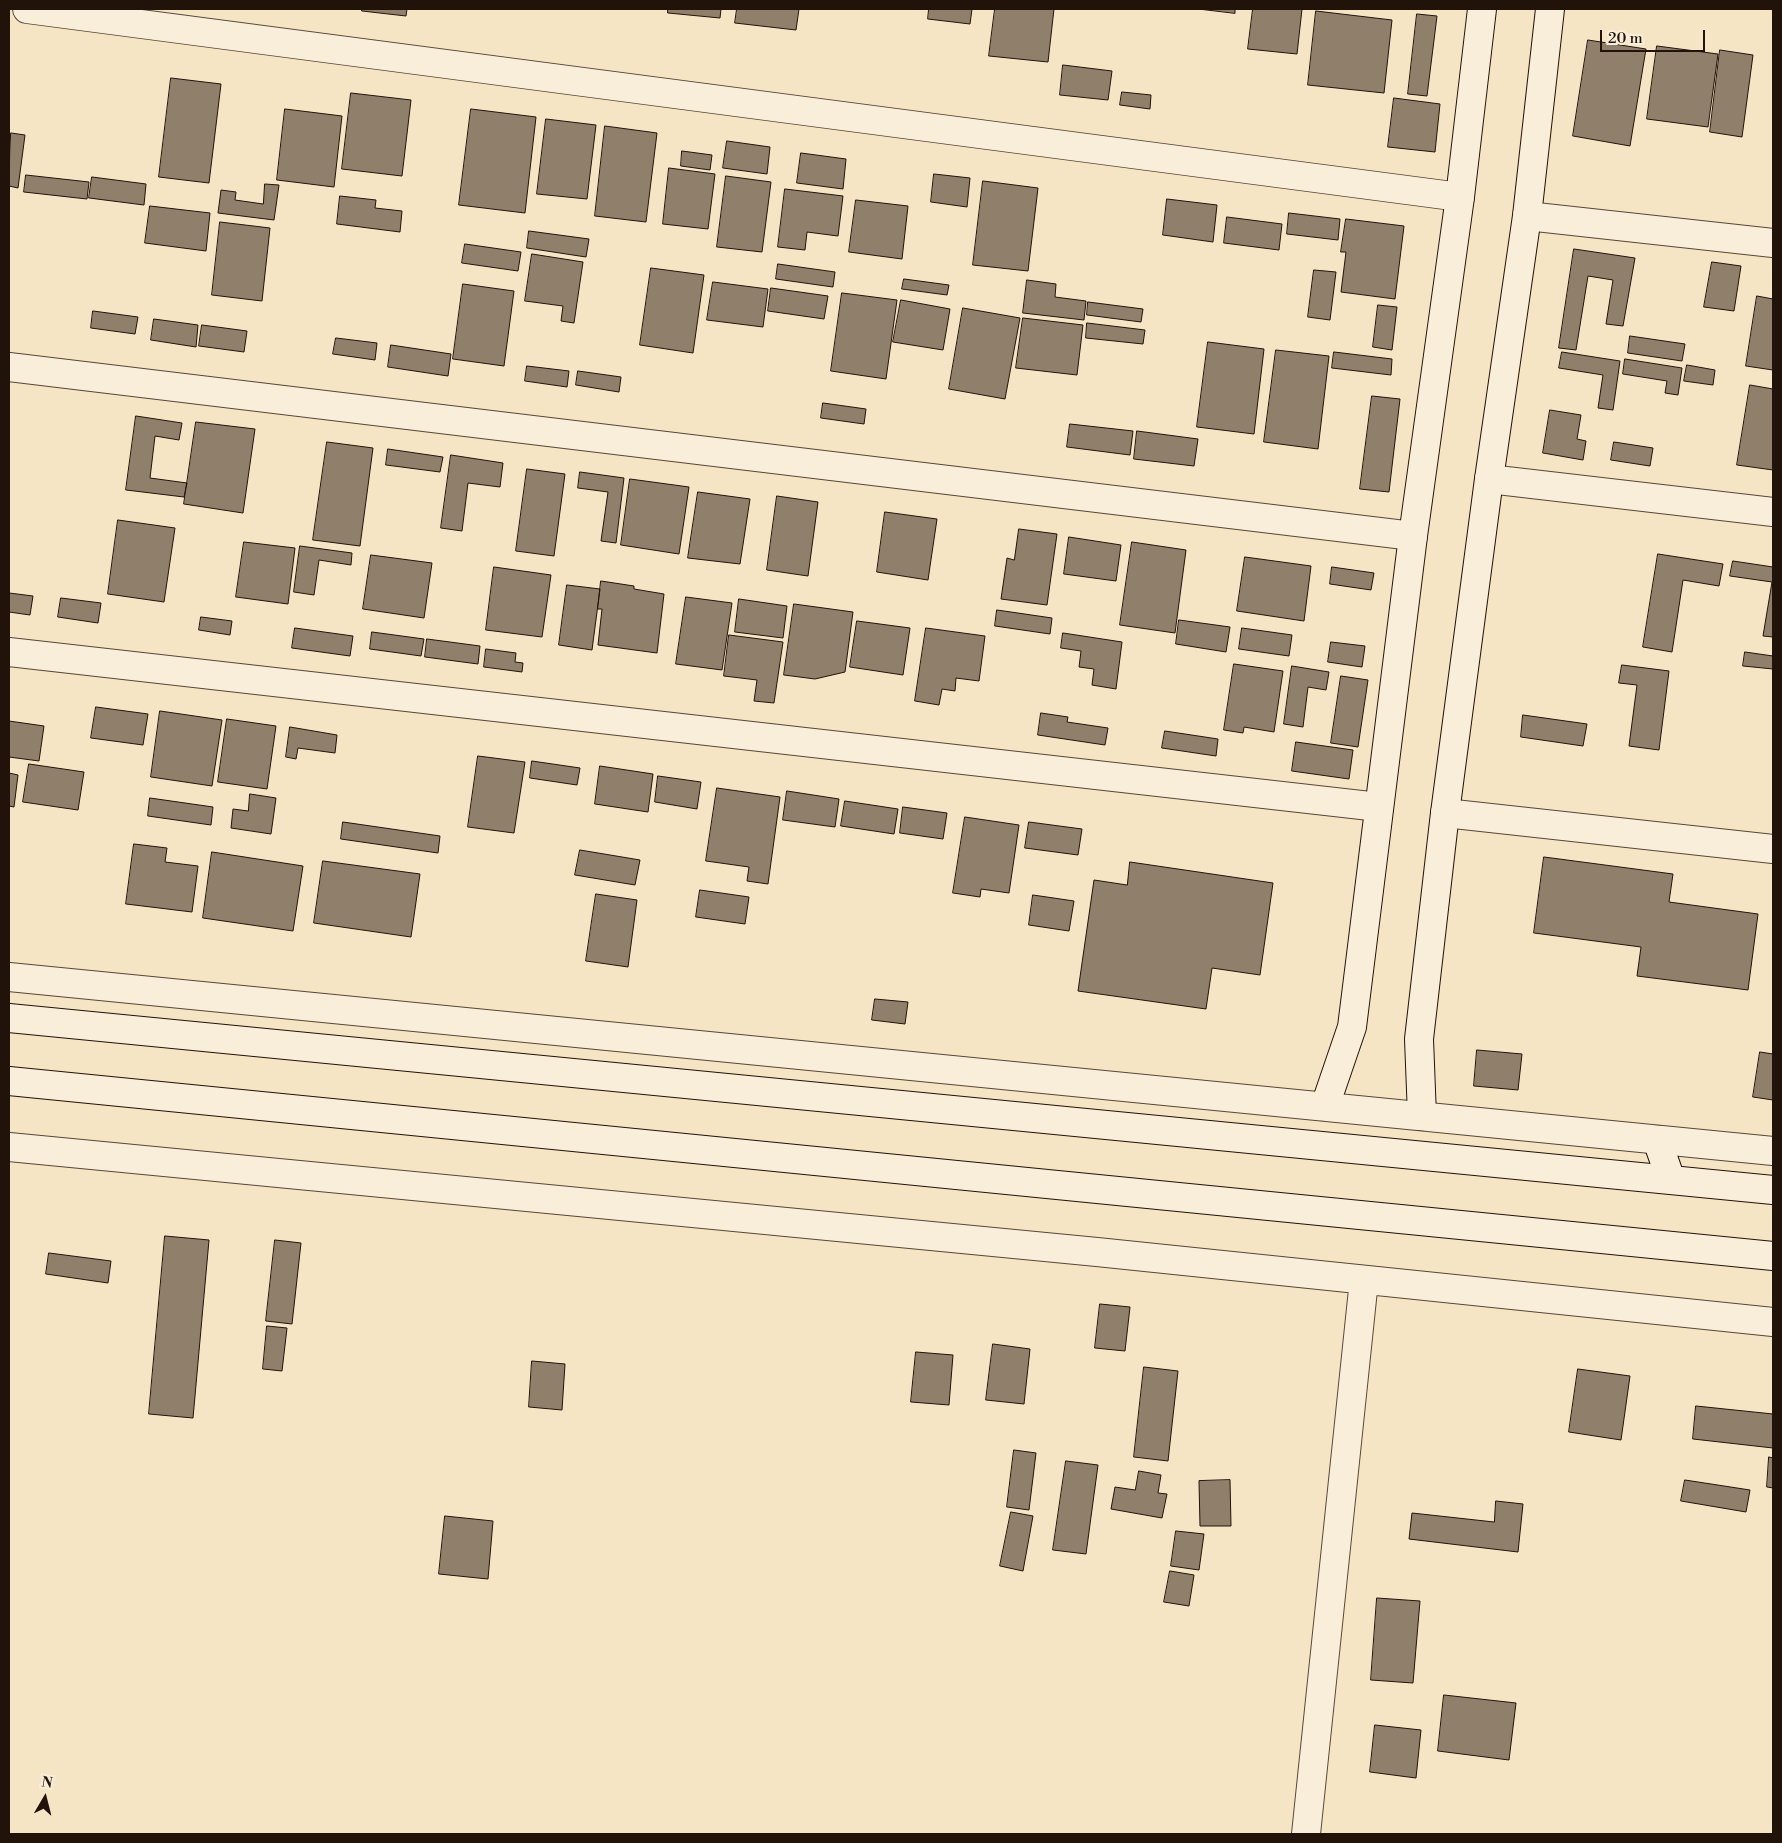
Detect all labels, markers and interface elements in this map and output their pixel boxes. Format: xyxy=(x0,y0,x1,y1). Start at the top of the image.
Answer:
scale bar xyxy=(1602,20,1707,52)
text: 20 m xyxy=(1608,29,1643,48)
north arrow xyxy=(20,1773,70,1823)
text: N xyxy=(40,1773,54,1793)

